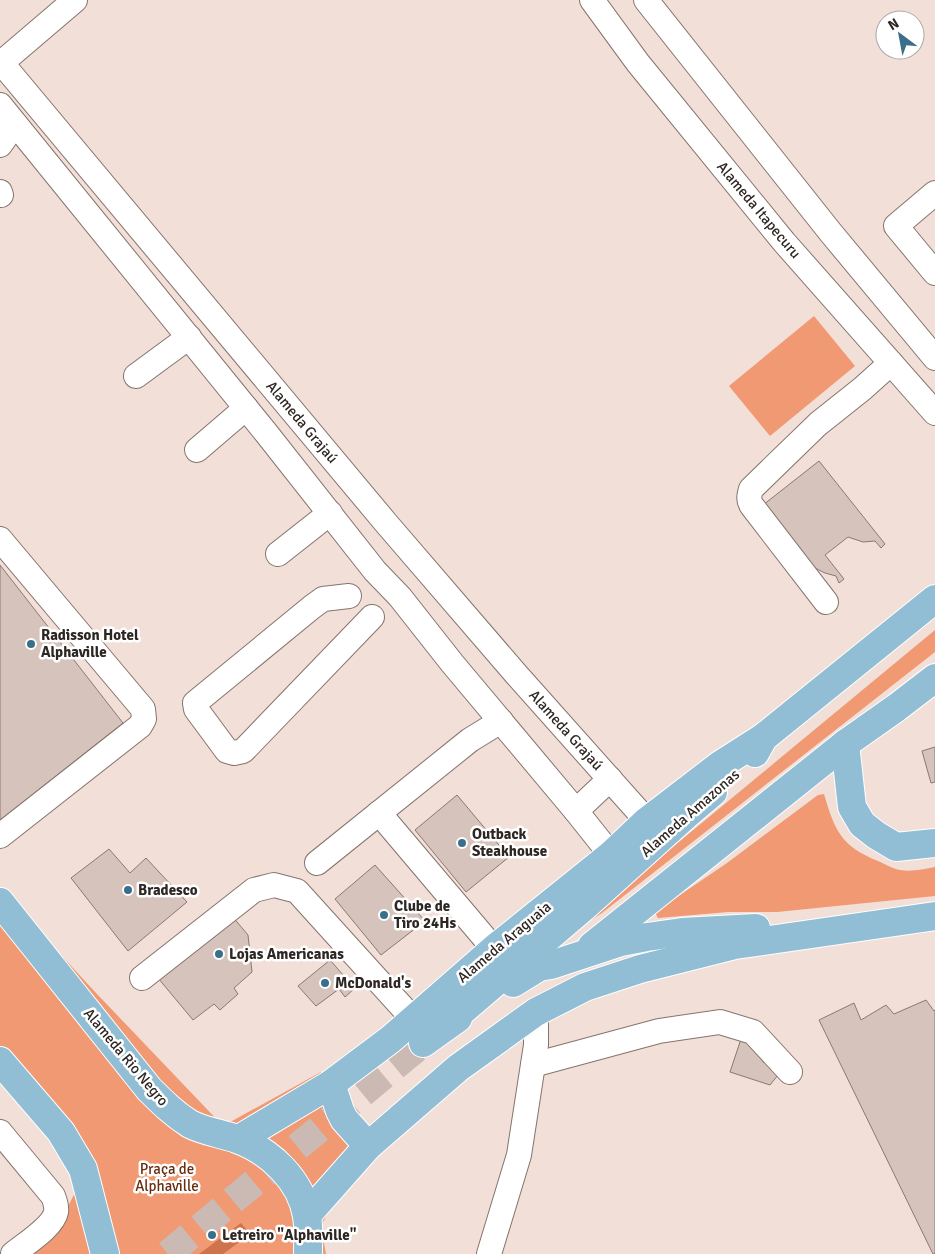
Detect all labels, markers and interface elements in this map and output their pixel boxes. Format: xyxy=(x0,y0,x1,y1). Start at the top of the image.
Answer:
north arrow xyxy=(875,10,925,60)
text: N xyxy=(885,15,902,34)
street label: Alameda Itapecuru xyxy=(713,158,805,262)
street label: Alameda Grajaú xyxy=(262,377,342,467)
place label: Radisson Hotel Alphaville xyxy=(41,626,139,661)
marker: Radisson Hotel Alphaville xyxy=(25,638,37,650)
street label: Alameda Grajaú xyxy=(525,686,607,774)
street label: Alameda Amazonas xyxy=(637,765,743,861)
place label: Outback Steakhouse xyxy=(472,825,547,860)
marker: Outback Steakhouse xyxy=(456,837,468,849)
place label: Bradesco xyxy=(138,881,198,899)
marker: Bradesco xyxy=(122,884,134,896)
place label: Clube de Tiro 24Hs xyxy=(394,897,456,932)
street label: Alameda Araguaia xyxy=(453,898,555,986)
marker: Clube de Tiro 24Hs xyxy=(378,909,390,921)
place label: Lojas Americanas xyxy=(229,945,344,963)
marker: Lojas Americanas xyxy=(213,948,225,960)
place label: McDonald's xyxy=(335,974,412,992)
marker: McDonald's xyxy=(319,977,331,989)
street label: Alameda Rio Negro xyxy=(80,1004,172,1110)
park label: Praça de Alphaville xyxy=(135,1160,199,1195)
place label: Letreiro "Alphaville" xyxy=(222,1226,357,1244)
marker: Letreiro "Alphaville" xyxy=(206,1229,218,1241)

